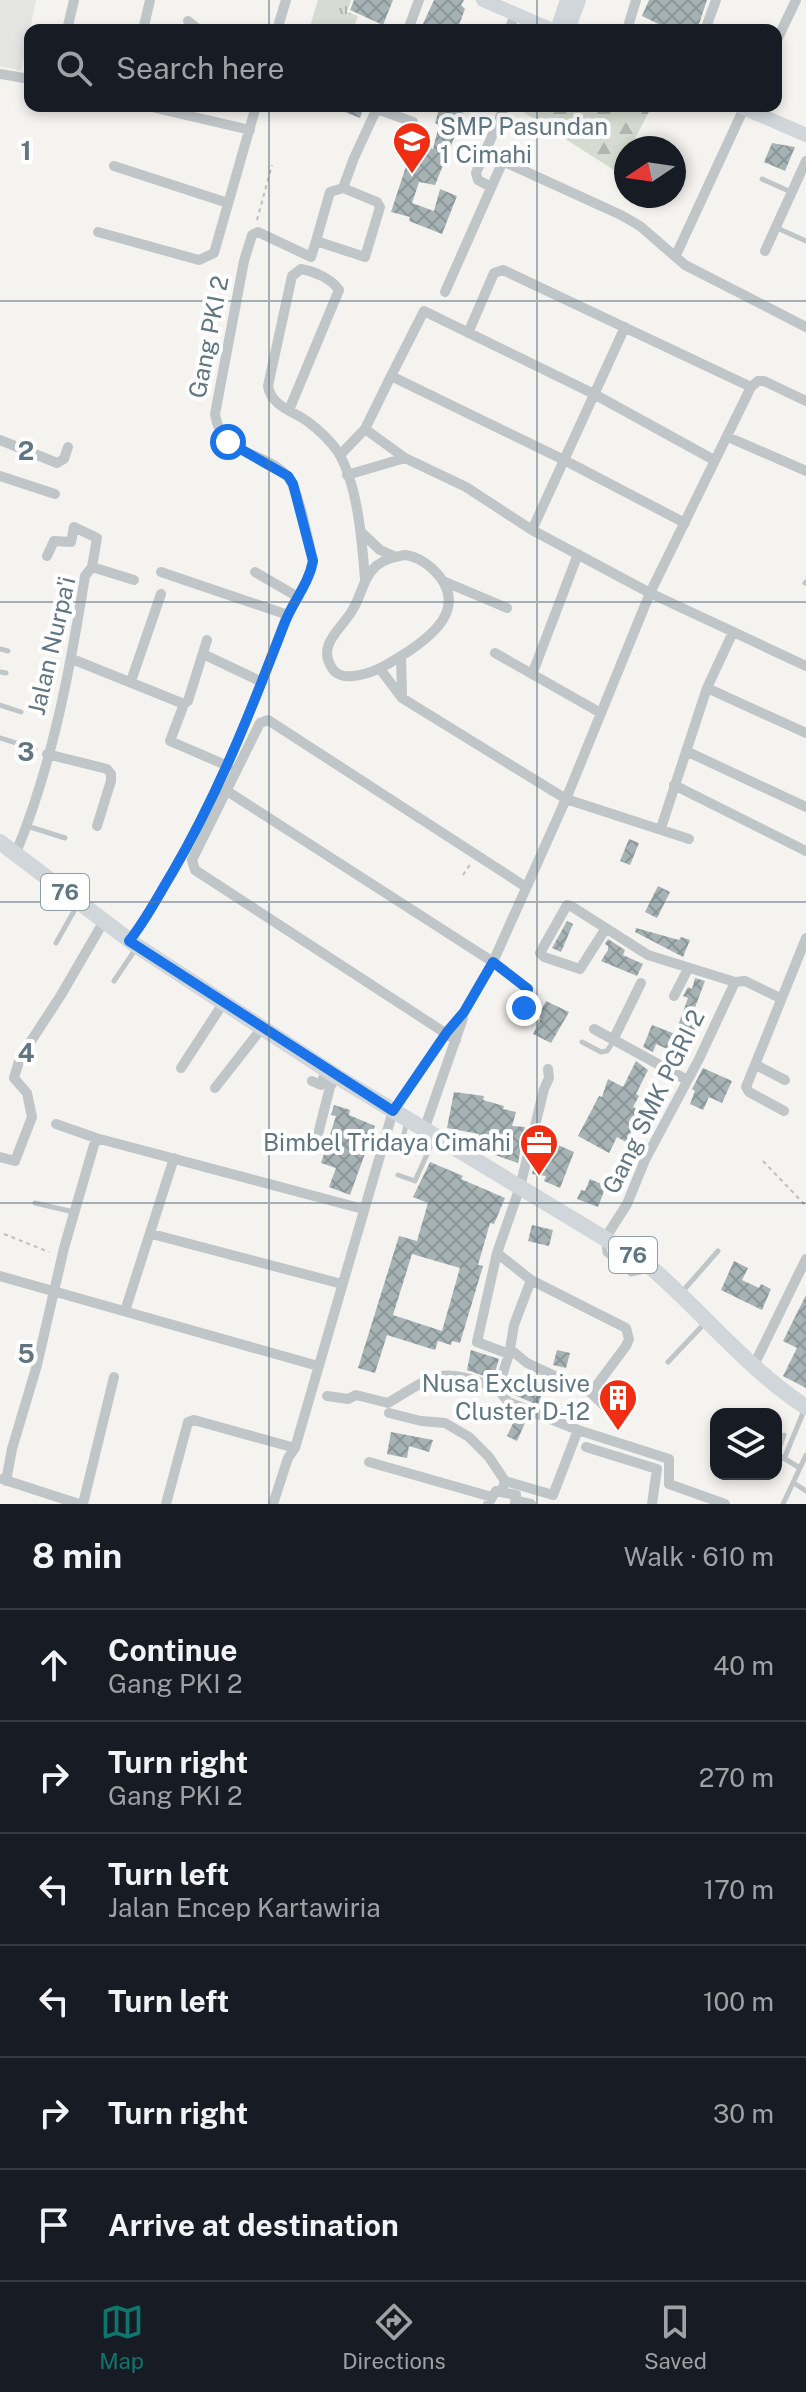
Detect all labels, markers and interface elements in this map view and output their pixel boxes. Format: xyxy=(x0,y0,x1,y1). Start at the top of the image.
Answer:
search box xyxy=(24,24,782,112)
icon: search xyxy=(52,46,96,90)
text: Search here xyxy=(116,50,284,86)
place label: SMP Pasundan 1 Cimahi xyxy=(440,112,608,168)
school or university icon: SMP Pasundan 1 Cimahi xyxy=(391,120,433,175)
text: 1 xyxy=(20,135,32,166)
north arrow xyxy=(614,136,686,208)
street label: Gang PKI 2 xyxy=(182,273,234,400)
route start xyxy=(210,424,246,460)
text: 2 xyxy=(18,435,34,466)
street label: Jalan Nurpa'i xyxy=(22,574,81,718)
text: 3 xyxy=(17,736,35,767)
road number: 76 xyxy=(41,874,89,910)
route end xyxy=(506,990,542,1026)
street label: Gang SMK PGRI 2 xyxy=(596,1005,710,1198)
text: 4 xyxy=(17,1037,35,1068)
office icon: Bimbel Tridaya Cimahi xyxy=(518,1122,560,1177)
place label: Bimbel Tridaya Cimahi xyxy=(263,1128,511,1156)
road number: 76 xyxy=(609,1237,657,1273)
text: 5 xyxy=(17,1338,35,1369)
place label: Nusa Exclusive Cluster D-12 xyxy=(422,1369,590,1425)
building icon: Nusa Exclusive Cluster D-12 xyxy=(597,1377,639,1432)
map controls xyxy=(710,1408,782,1480)
button: layers xyxy=(710,1408,782,1480)
text: 8 min xyxy=(32,1536,122,1576)
text: Walk · 610 m xyxy=(624,1541,774,1572)
text: Continue xyxy=(108,1632,238,1668)
icon: ahead xyxy=(32,1643,76,1687)
text: 40 m xyxy=(713,1650,774,1681)
text: Gang PKI 2 xyxy=(108,1668,242,1699)
text: Turn right xyxy=(108,1744,248,1780)
icon: right xyxy=(32,1755,76,1799)
text: 270 m xyxy=(699,1762,774,1793)
text: Gang PKI 2 xyxy=(108,1780,242,1811)
text: Turn left xyxy=(108,1856,229,1892)
icon: left xyxy=(32,1867,76,1911)
text: 170 m xyxy=(704,1874,774,1905)
text: Jalan Encep Kartawiria xyxy=(108,1892,381,1923)
icon: left xyxy=(32,1979,76,2023)
text: Turn left xyxy=(108,1983,229,2019)
text: 100 m xyxy=(703,1986,774,2017)
icon: right xyxy=(32,2091,76,2135)
text: Turn right xyxy=(108,2095,248,2131)
text: 30 m xyxy=(713,2098,774,2129)
icon: arrive xyxy=(32,2203,76,2247)
text: Arrive at destination xyxy=(108,2207,399,2243)
tab: Map xyxy=(99,2300,144,2374)
tab: Directions xyxy=(342,2300,446,2374)
tab: Saved xyxy=(644,2300,707,2374)

